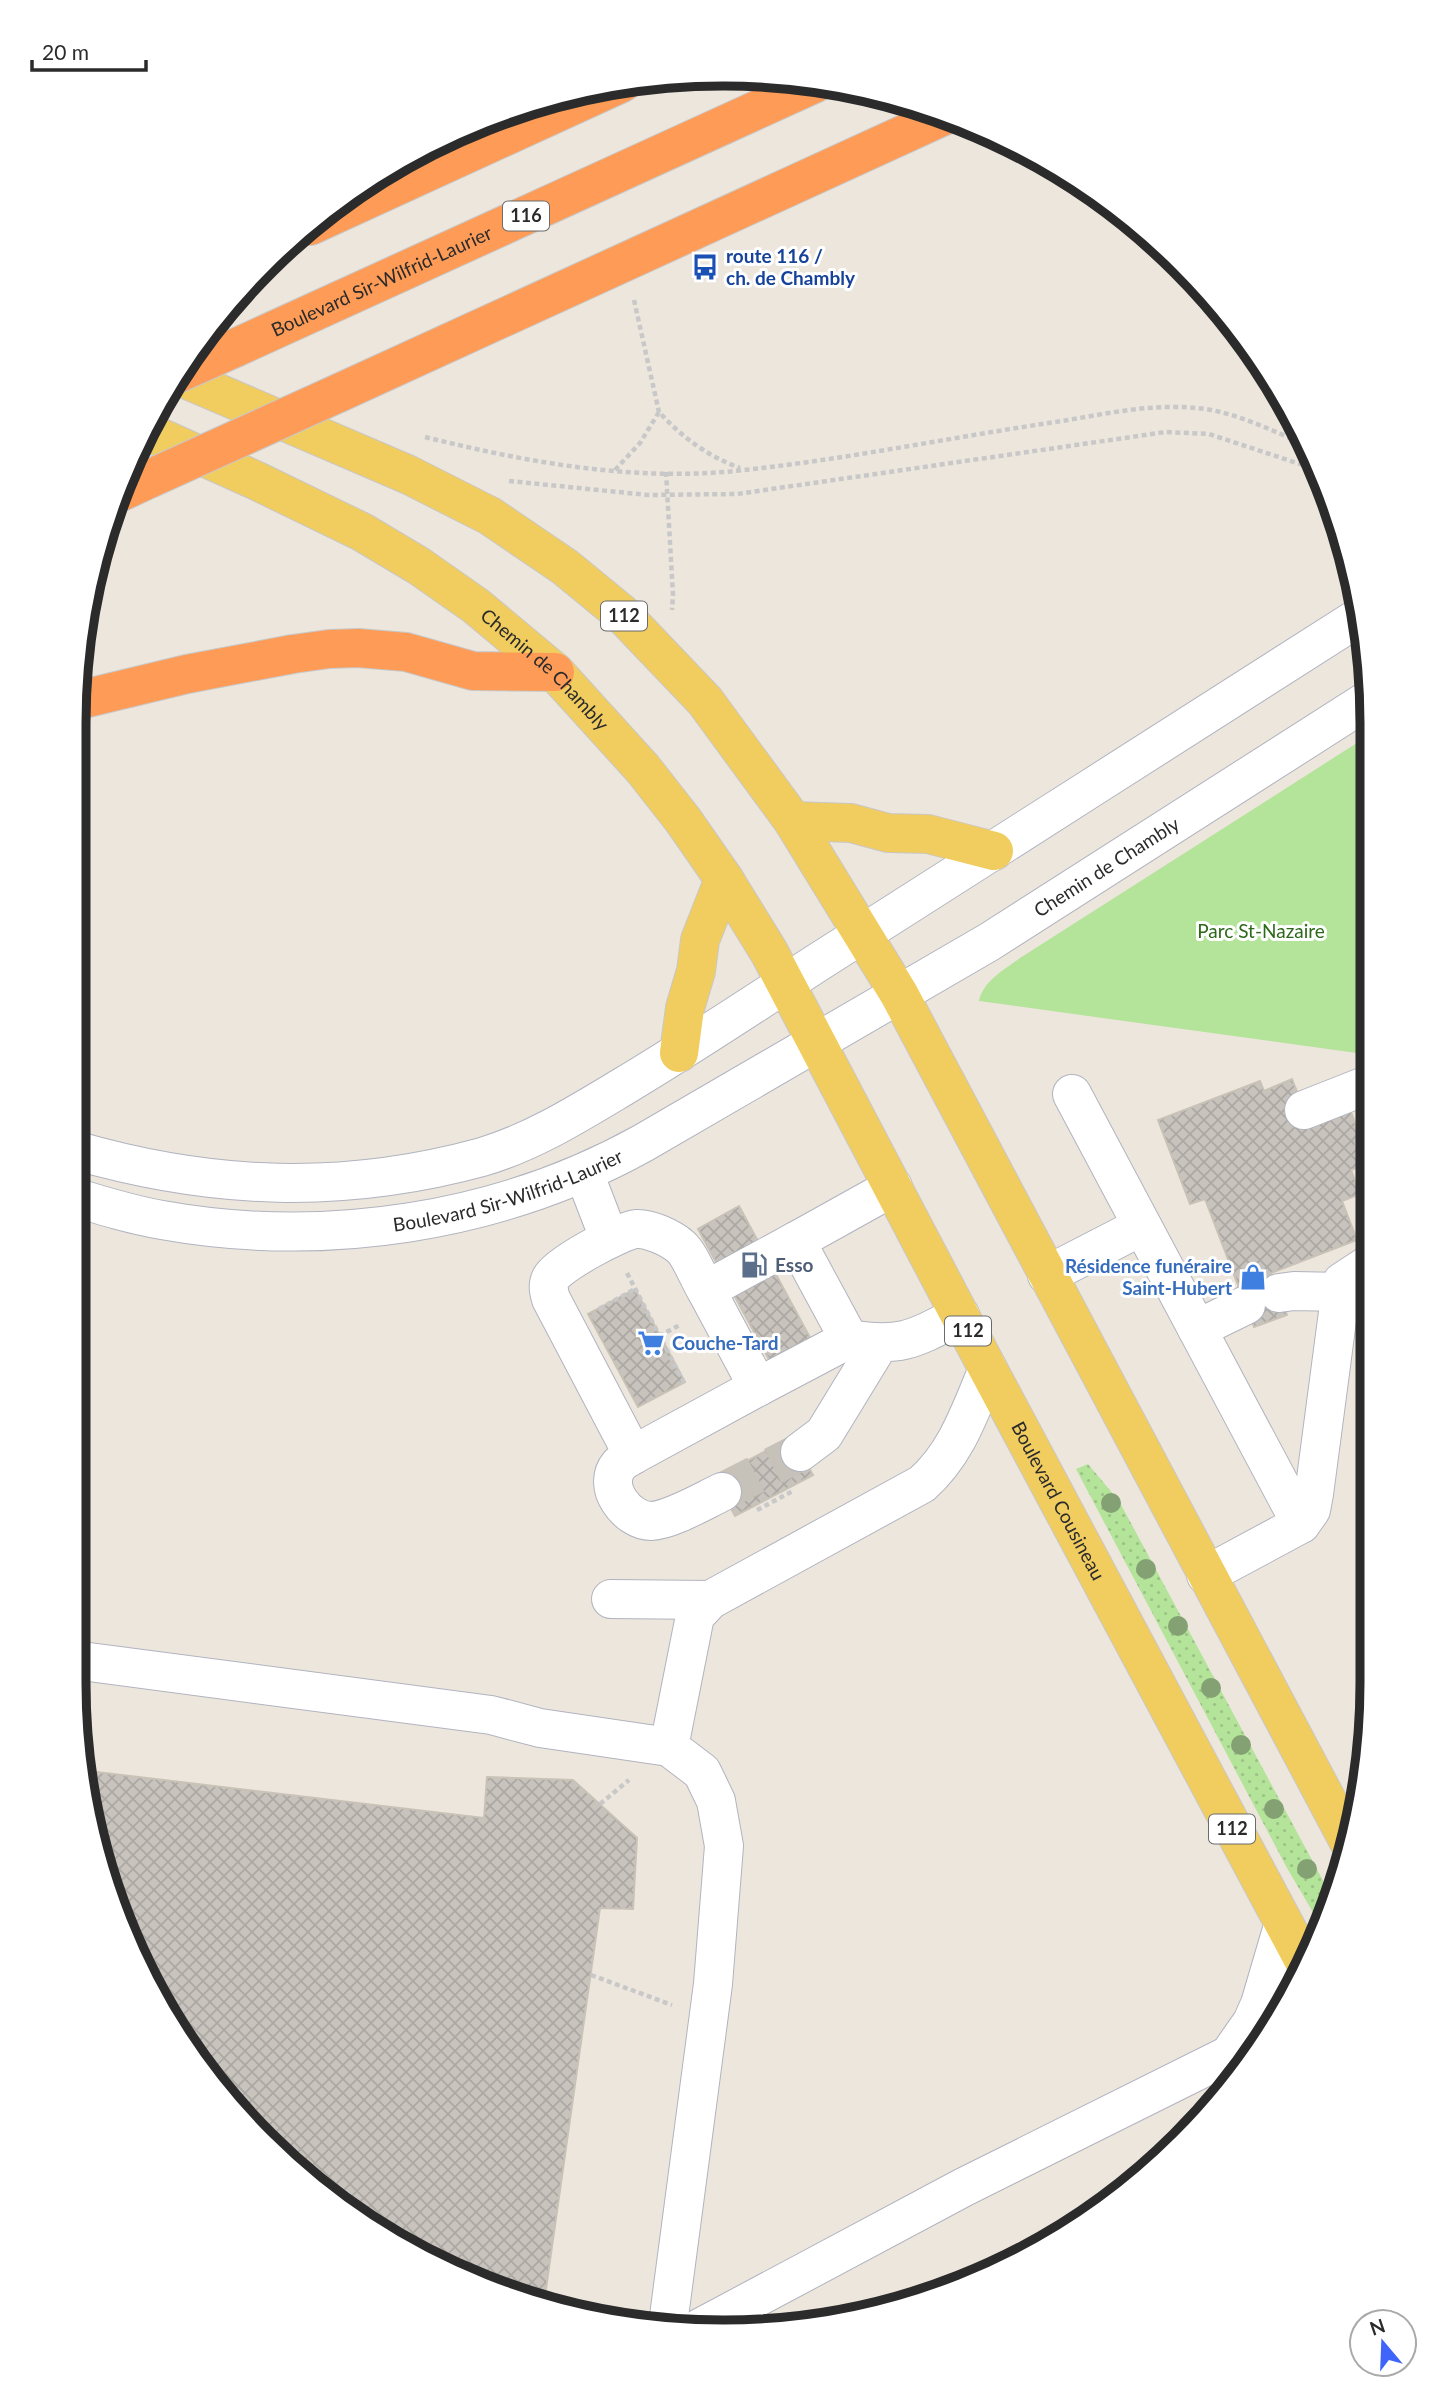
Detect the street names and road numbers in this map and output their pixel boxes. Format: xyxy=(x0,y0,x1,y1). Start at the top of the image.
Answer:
road number: 116 xyxy=(503,202,549,230)
street label: Boulevard Sir-Wilfrid-Laurier xyxy=(267,220,495,341)
road number: 112 xyxy=(601,602,647,630)
street label: Chemin de Chambly xyxy=(476,603,614,735)
street label: Chemin de Chambly xyxy=(1029,812,1183,921)
street label: Boulevard Sir-Wilfrid-Laurier xyxy=(391,1144,626,1236)
road number: 112 xyxy=(945,1316,991,1346)
street label: Boulevard Cousineau xyxy=(1007,1417,1110,1584)
road number: 112 xyxy=(1209,1814,1255,1843)

